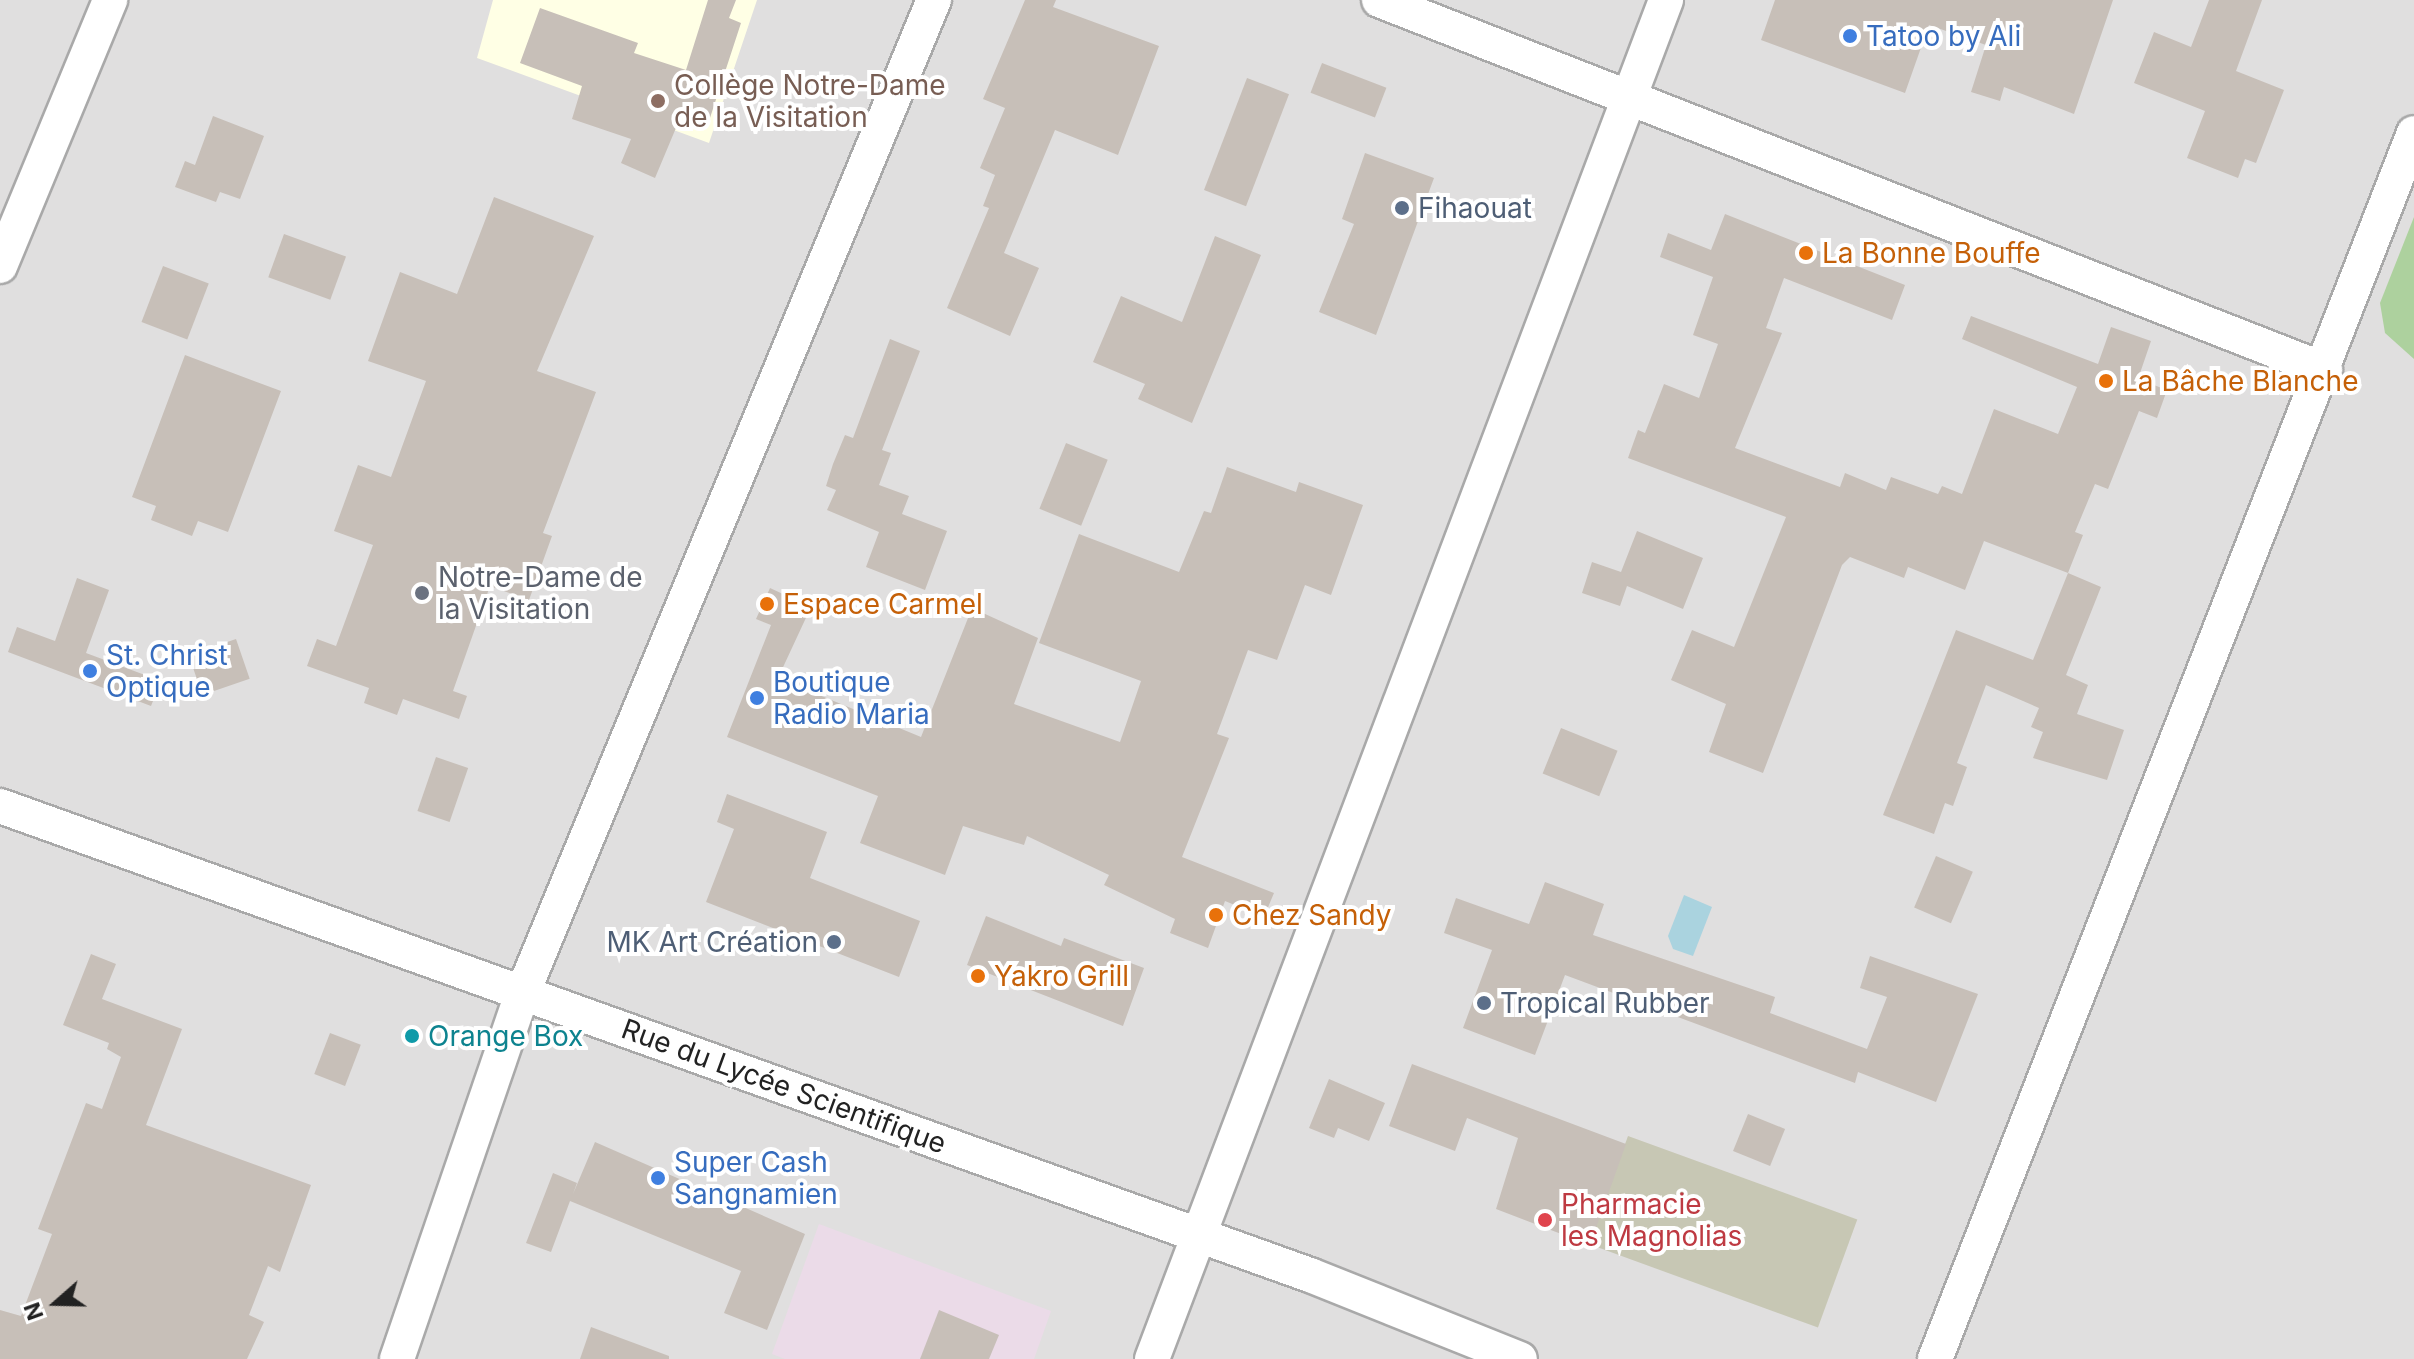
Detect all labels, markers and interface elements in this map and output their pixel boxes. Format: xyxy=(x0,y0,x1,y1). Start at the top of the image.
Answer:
place label: Tatoo by Ali xyxy=(1866,19,2021,53)
marker: Tatoo by Ali xyxy=(1841,27,1859,45)
place label: Collège Notre-Dame de la Visitation xyxy=(674,68,946,134)
marker: Collège Notre-Dame de la Visitation xyxy=(649,92,667,110)
place label: Fihaouat xyxy=(1418,191,1532,225)
marker: Fihaouat xyxy=(1393,199,1411,217)
place label: La Bonne Bouffe xyxy=(1822,236,2041,270)
marker: La Bonne Bouffe xyxy=(1797,244,1815,262)
place label: La Bâche Blanche xyxy=(2122,364,2358,398)
marker: La Bâche Blanche xyxy=(2097,372,2115,390)
place label: Notre-Dame de la Visitation xyxy=(438,560,642,626)
marker: Notre-Dame de la Visitation xyxy=(413,584,431,602)
place label: Espace Carmel xyxy=(783,587,983,621)
marker: Espace Carmel xyxy=(758,595,776,613)
place label: St. Christ Optique xyxy=(106,638,228,704)
marker: St. Christ Optique xyxy=(81,662,99,680)
place label: Boutique Radio Maria xyxy=(773,665,930,731)
marker: Boutique Radio Maria xyxy=(748,689,766,707)
place label: Chez Sandy xyxy=(1232,898,1392,932)
marker: Chez Sandy xyxy=(1207,906,1225,924)
place label: MK Art Création xyxy=(607,925,818,959)
marker: MK Art Création xyxy=(825,933,843,951)
place label: Yakro Grill xyxy=(994,959,1129,993)
marker: Yakro Grill xyxy=(969,967,987,985)
place label: Tropical Rubber xyxy=(1500,986,1710,1020)
marker: Tropical Rubber xyxy=(1475,994,1493,1012)
street label: Rue du Lycée Scientifique xyxy=(617,1012,951,1160)
place label: Orange Box xyxy=(428,1019,583,1053)
marker: Orange Box xyxy=(403,1027,421,1045)
place label: Super Cash Sangnamien xyxy=(674,1145,838,1211)
marker: Super Cash Sangnamien xyxy=(649,1169,667,1187)
place label: Pharmacie les Magnolias xyxy=(1561,1187,1742,1253)
marker: Pharmacie les Magnolias xyxy=(1536,1211,1554,1229)
north arrow xyxy=(16,1263,96,1343)
text: N xyxy=(18,1299,49,1324)

